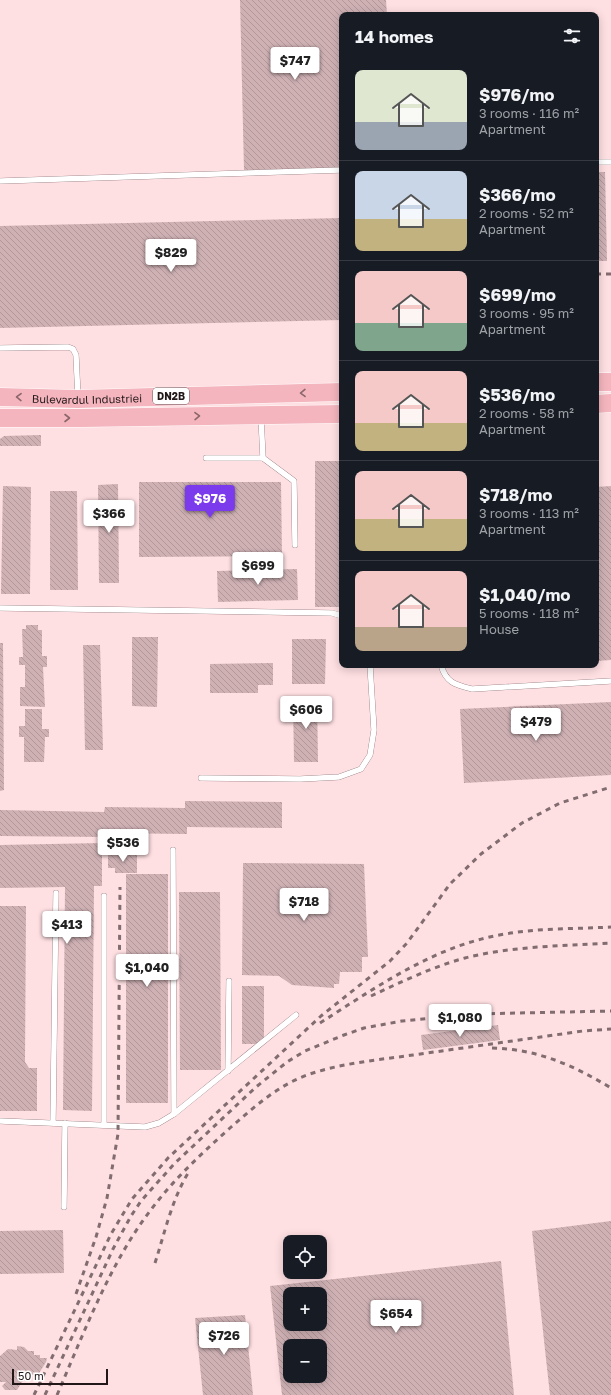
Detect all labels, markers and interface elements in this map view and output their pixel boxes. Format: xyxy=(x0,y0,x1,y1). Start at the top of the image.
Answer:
icon: filters xyxy=(561,25,583,47)
text: 14 homes xyxy=(355,26,434,47)
pin: $747 xyxy=(271,47,319,81)
text: $747 xyxy=(279,52,311,68)
text: $976/mo xyxy=(479,84,554,105)
icon: home xyxy=(387,86,435,134)
text: 3 rooms · 116 m² xyxy=(479,105,579,121)
text: Apartment xyxy=(479,121,546,137)
text: $366/mo xyxy=(479,184,556,205)
icon: home xyxy=(387,187,435,235)
text: 2 rooms · 52 m² xyxy=(479,205,574,221)
text: Apartment xyxy=(479,221,546,237)
pin: $829 xyxy=(147,239,195,273)
text: $829 xyxy=(154,244,188,260)
text: $699/mo xyxy=(479,284,556,305)
icon: home xyxy=(387,287,435,335)
text: 3 rooms · 95 m² xyxy=(479,305,574,321)
text: Apartment xyxy=(479,321,546,337)
text: $536/mo xyxy=(479,384,555,405)
icon: home xyxy=(387,387,435,435)
road number: DN2B xyxy=(153,388,189,404)
one-way arrow xyxy=(300,389,306,397)
street label: Bulevardul Industriei xyxy=(32,391,142,406)
one-way arrow xyxy=(16,393,22,402)
text: 2 rooms · 58 m² xyxy=(479,405,574,421)
one-way arrow xyxy=(194,412,200,420)
one-way arrow xyxy=(64,414,70,422)
text: Apartment xyxy=(479,421,546,437)
text: $718/mo xyxy=(479,484,553,505)
pin: $976 xyxy=(186,485,234,519)
icon: home xyxy=(387,487,435,535)
text: $976 xyxy=(194,490,226,506)
pin: $366 xyxy=(85,500,133,534)
text: $366 xyxy=(92,505,126,521)
text: 3 rooms · 113 m² xyxy=(479,505,579,521)
text: Apartment xyxy=(479,521,546,537)
pin: $699 xyxy=(234,552,282,586)
text: $699 xyxy=(241,557,275,573)
text: $1,040/mo xyxy=(479,584,571,605)
icon: home xyxy=(387,587,435,635)
text: 5 rooms · 118 m² xyxy=(479,605,579,621)
text: House xyxy=(479,621,519,637)
pin: $606 xyxy=(282,696,330,730)
text: $606 xyxy=(289,701,323,717)
pin: $479 xyxy=(512,708,560,742)
text: $479 xyxy=(520,713,552,729)
pin: $536 xyxy=(99,829,147,863)
text: $536 xyxy=(107,834,139,850)
pin: $718 xyxy=(280,888,328,922)
text: $718 xyxy=(289,893,319,909)
pin: $413 xyxy=(43,911,91,945)
text: $413 xyxy=(51,916,83,932)
pin: $1,040 xyxy=(114,954,180,988)
text: $1,040 xyxy=(125,959,169,975)
pin: $1,080 xyxy=(427,1004,493,1038)
text: $1,080 xyxy=(438,1009,482,1025)
map controls xyxy=(283,1235,327,1383)
button: locate xyxy=(283,1235,327,1279)
button: + xyxy=(283,1287,327,1331)
pin: $654 xyxy=(372,1300,420,1334)
text: $654 xyxy=(379,1305,413,1321)
pin: $726 xyxy=(200,1322,248,1356)
text: $726 xyxy=(208,1327,240,1343)
button: − xyxy=(283,1339,327,1383)
scale bar xyxy=(12,1367,108,1386)
text: 50 m xyxy=(18,1369,44,1382)

